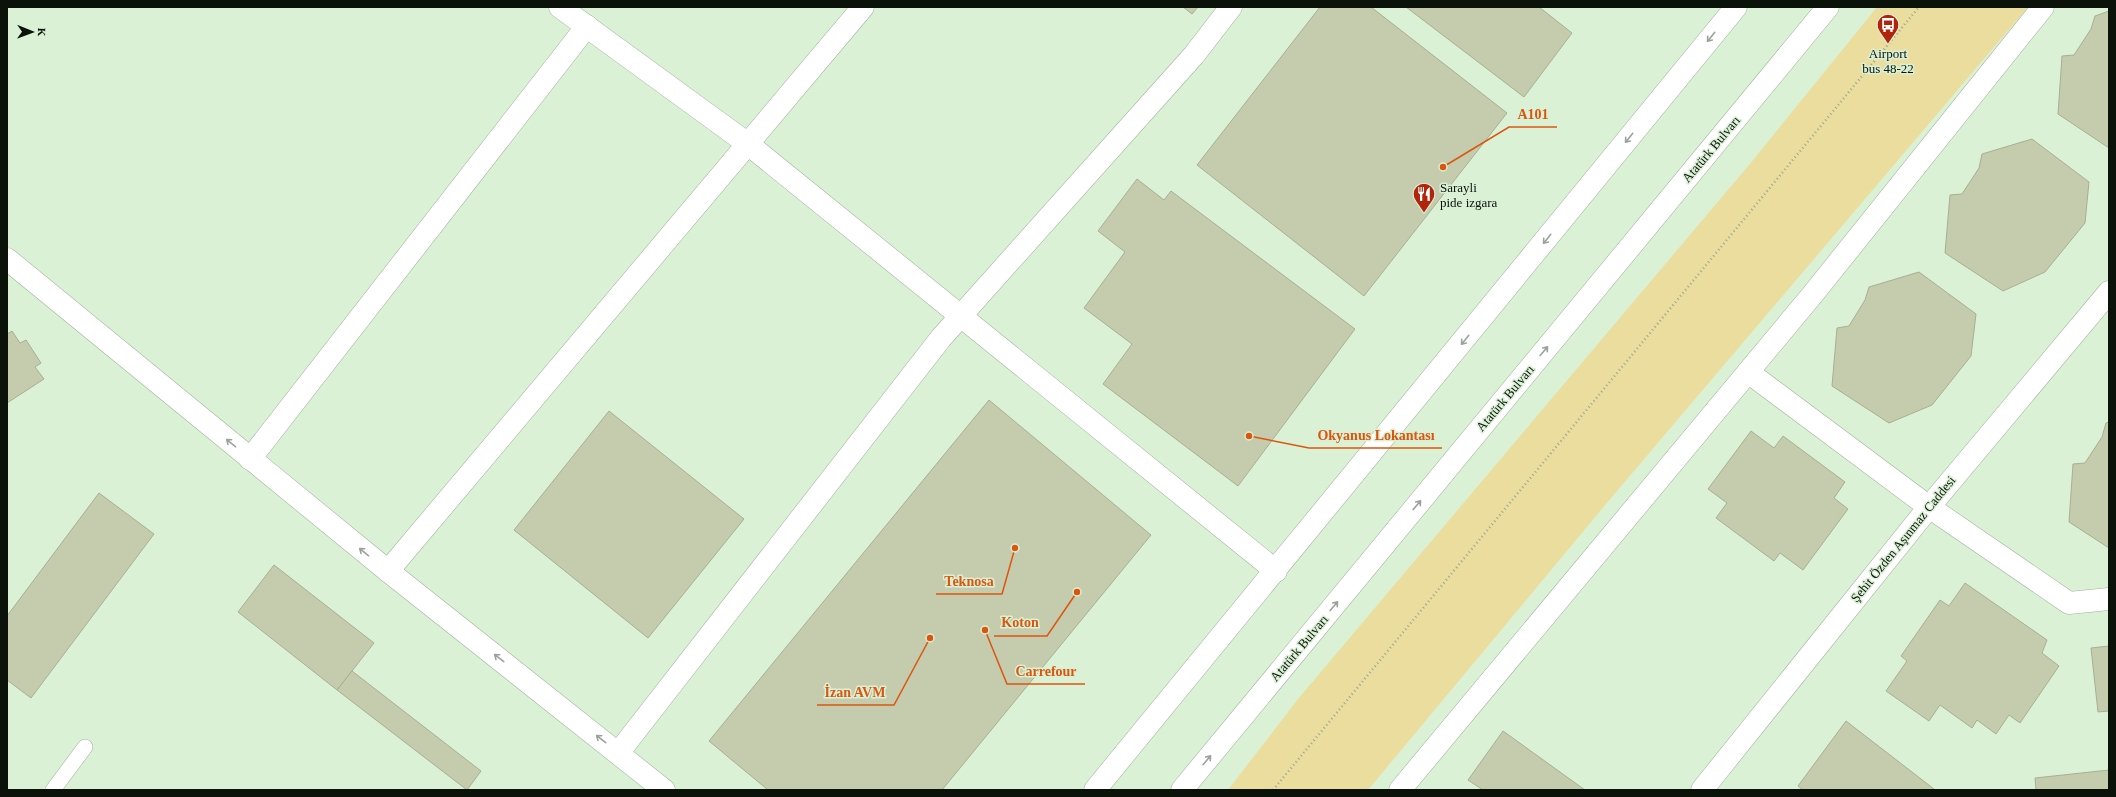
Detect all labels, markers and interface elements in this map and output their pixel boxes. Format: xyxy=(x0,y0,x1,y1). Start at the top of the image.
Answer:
north arrow xyxy=(12,12,52,52)
bus stop icon: Airport bus 48-22 xyxy=(1875,12,1901,45)
text: K xyxy=(36,28,48,37)
one-way arrow xyxy=(1707,32,1716,43)
place label: Airport bus 48-22 xyxy=(1862,46,1914,76)
callout: A101 xyxy=(1509,101,1557,127)
text: A101 xyxy=(1517,107,1549,122)
street label: Atatürk Bulvarı xyxy=(1679,112,1743,185)
one-way arrow xyxy=(1625,133,1634,143)
place label: Sarayli pide izgara xyxy=(1440,180,1498,210)
restaurant icon: Sarayli pide izgara xyxy=(1411,181,1437,214)
one-way arrow xyxy=(1543,233,1551,244)
one-way arrow xyxy=(1460,334,1469,345)
one-way arrow xyxy=(1539,346,1548,357)
street label: Atatürk Bulvarı xyxy=(1473,361,1537,434)
callout: Okyanus Lokantası xyxy=(1309,422,1442,448)
text: Okyanus Lokantası xyxy=(1317,428,1435,443)
one-way arrow xyxy=(226,438,236,447)
street label: Şehit Özden Aşınmaz Caddesi xyxy=(1848,473,1959,605)
one-way arrow xyxy=(1412,500,1421,511)
one-way arrow xyxy=(359,547,370,556)
callout: Teknosa xyxy=(936,568,1002,594)
text: Teknosa xyxy=(944,574,994,589)
one-way arrow xyxy=(1329,600,1338,611)
callout: Koton xyxy=(994,610,1047,636)
street label: Atatürk Bulvarı xyxy=(1267,611,1331,684)
text: Koton xyxy=(1001,615,1039,630)
one-way arrow xyxy=(494,654,505,663)
callout: Carrefour xyxy=(1007,658,1085,684)
text: Carrefour xyxy=(1015,664,1077,679)
callout: İzan AVM xyxy=(817,679,894,705)
text: İzan AVM xyxy=(825,684,885,700)
one-way arrow xyxy=(596,734,607,743)
one-way arrow xyxy=(1202,755,1211,765)

